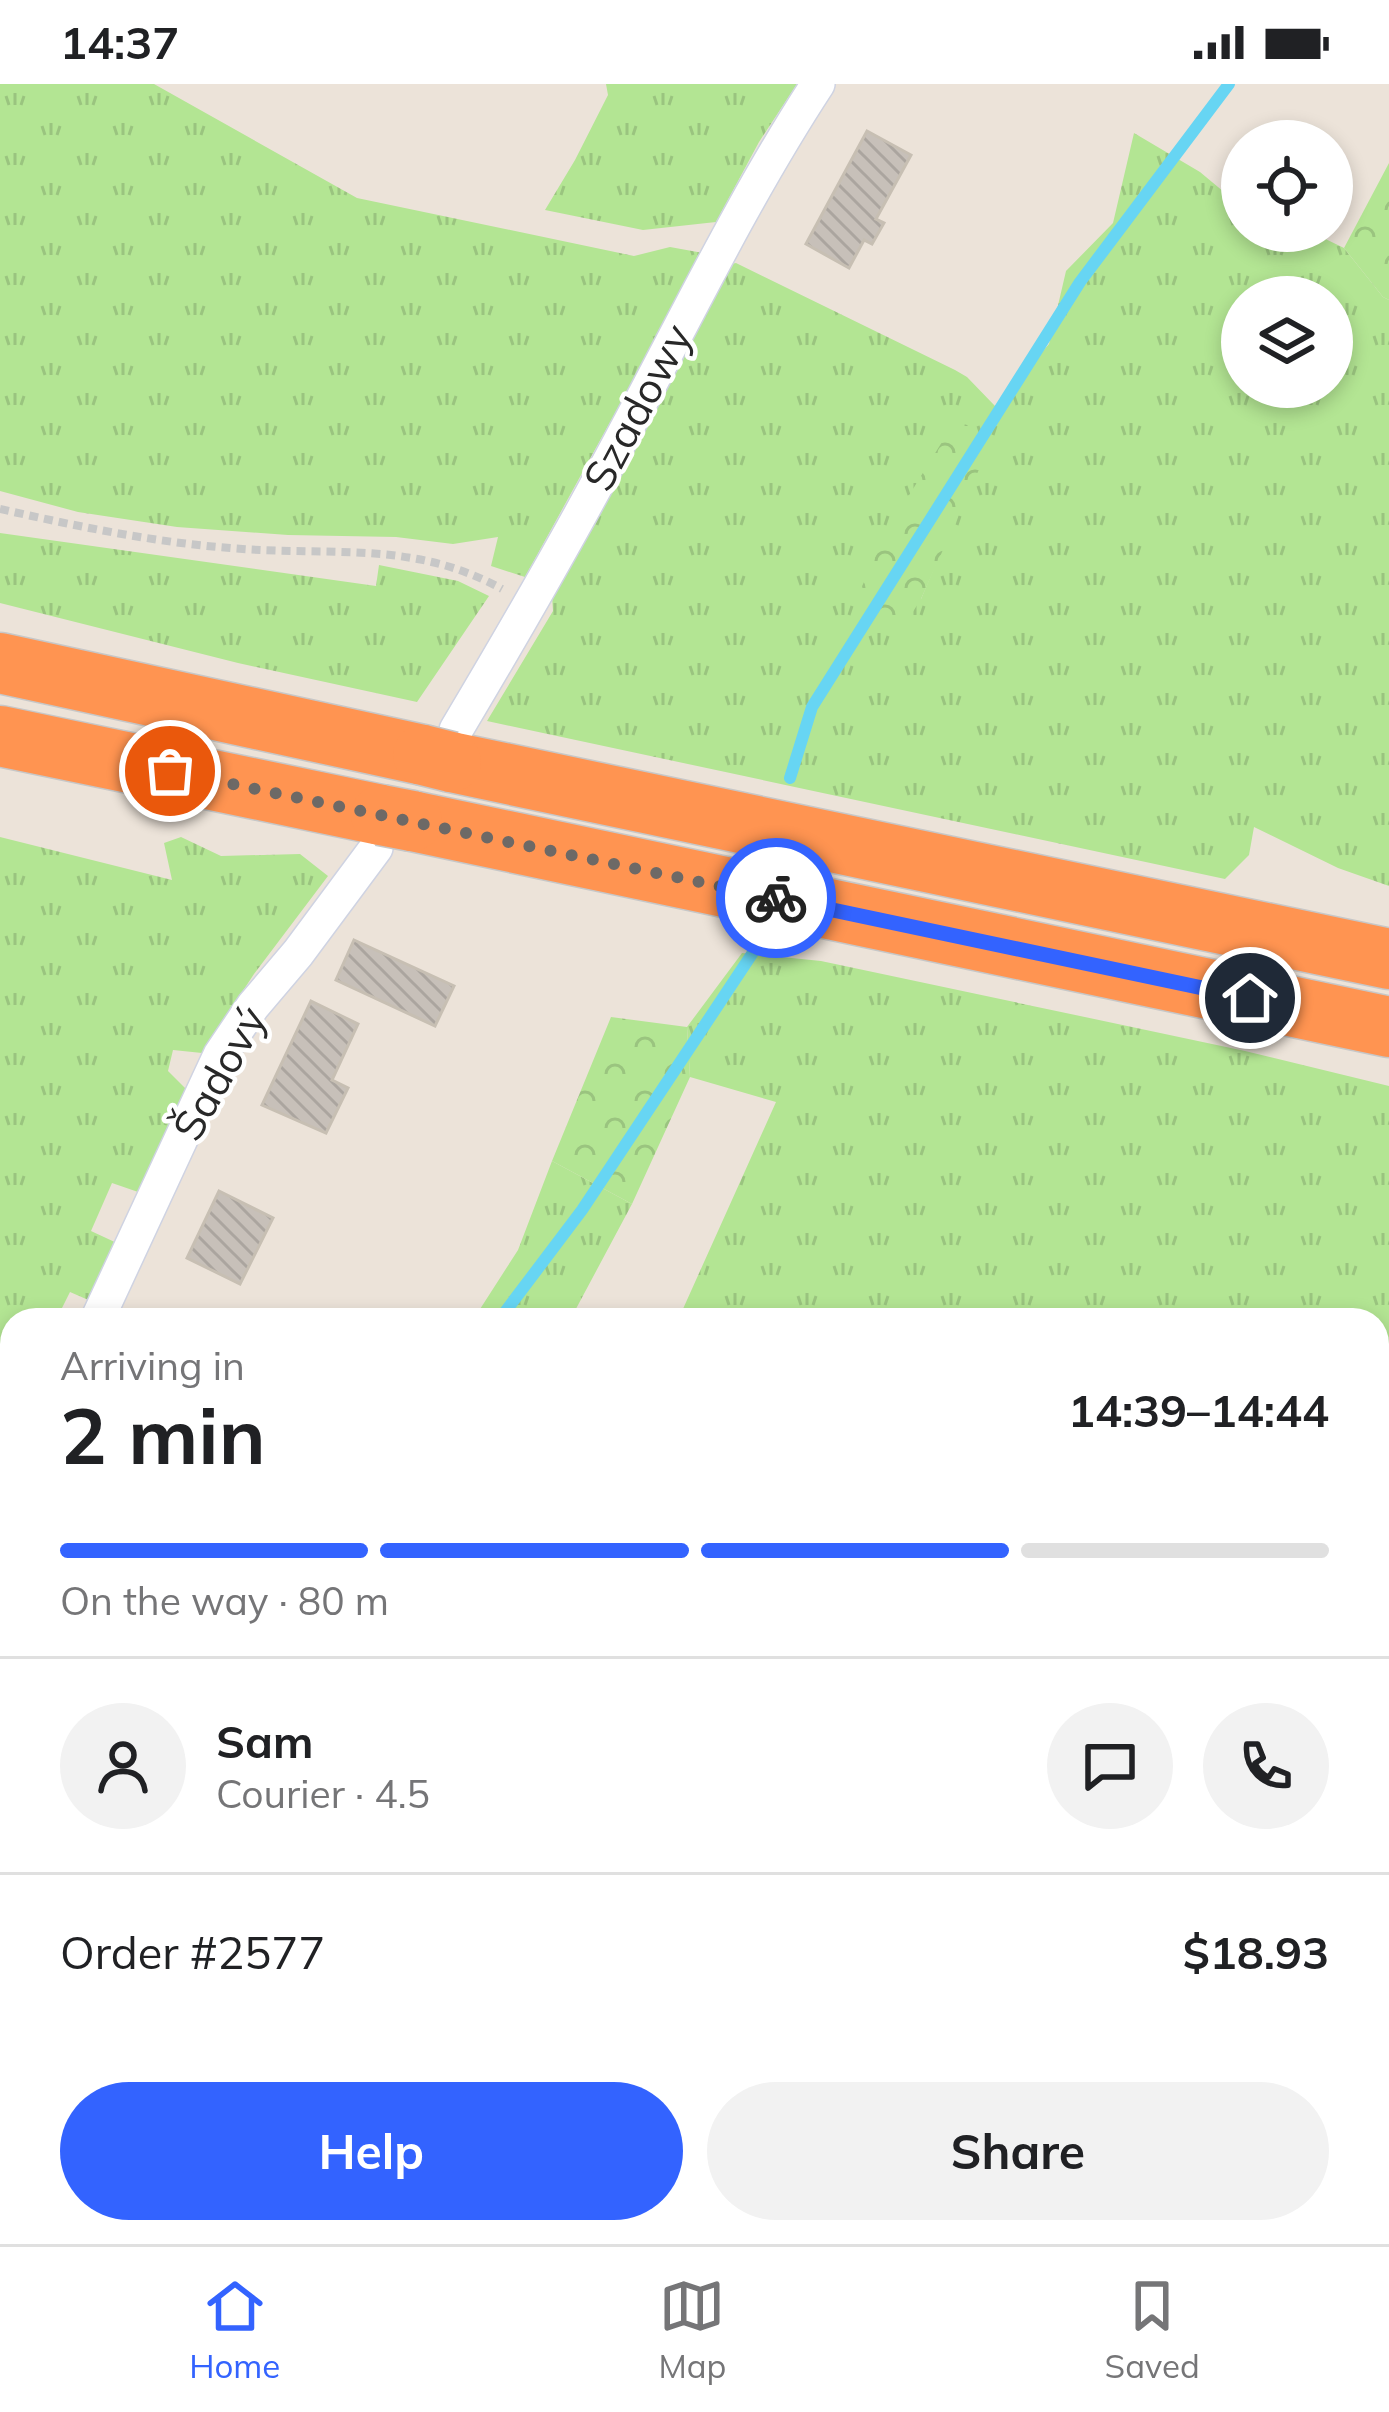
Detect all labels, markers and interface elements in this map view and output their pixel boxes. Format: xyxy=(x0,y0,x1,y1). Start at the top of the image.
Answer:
text: 14:37 xyxy=(60,14,179,70)
map controls xyxy=(1221,120,1353,408)
button: locate xyxy=(1221,120,1353,252)
button: layers xyxy=(1221,276,1353,408)
street label: Szadowy xyxy=(571,315,703,499)
pin xyxy=(119,720,221,822)
icon: bag xyxy=(137,738,203,804)
courier xyxy=(716,838,836,958)
icon: bike xyxy=(743,865,809,931)
pin xyxy=(1199,947,1301,1049)
icon: home xyxy=(1217,965,1283,1031)
street label: Šadový xyxy=(161,997,277,1149)
text: Arriving in xyxy=(60,1341,245,1390)
text: 14:39–14:44 xyxy=(1068,1382,1329,1438)
text: 2 min xyxy=(60,1386,266,1484)
text: On the way · 80 m xyxy=(60,1576,389,1625)
button: person xyxy=(60,1703,186,1829)
button: chat xyxy=(1047,1703,1173,1829)
button: phone xyxy=(1203,1703,1329,1829)
text: Sam xyxy=(216,1713,313,1769)
text: Courier · 4.5 xyxy=(216,1769,430,1818)
text: Order #2577 xyxy=(60,1924,325,1980)
text: $18.93 xyxy=(1183,1924,1329,1980)
button: Help xyxy=(60,2082,683,2220)
button: Share xyxy=(707,2082,1329,2220)
tab: Home xyxy=(189,2273,280,2386)
tab: Map xyxy=(658,2273,726,2386)
tab: Saved xyxy=(1105,2273,1200,2386)

